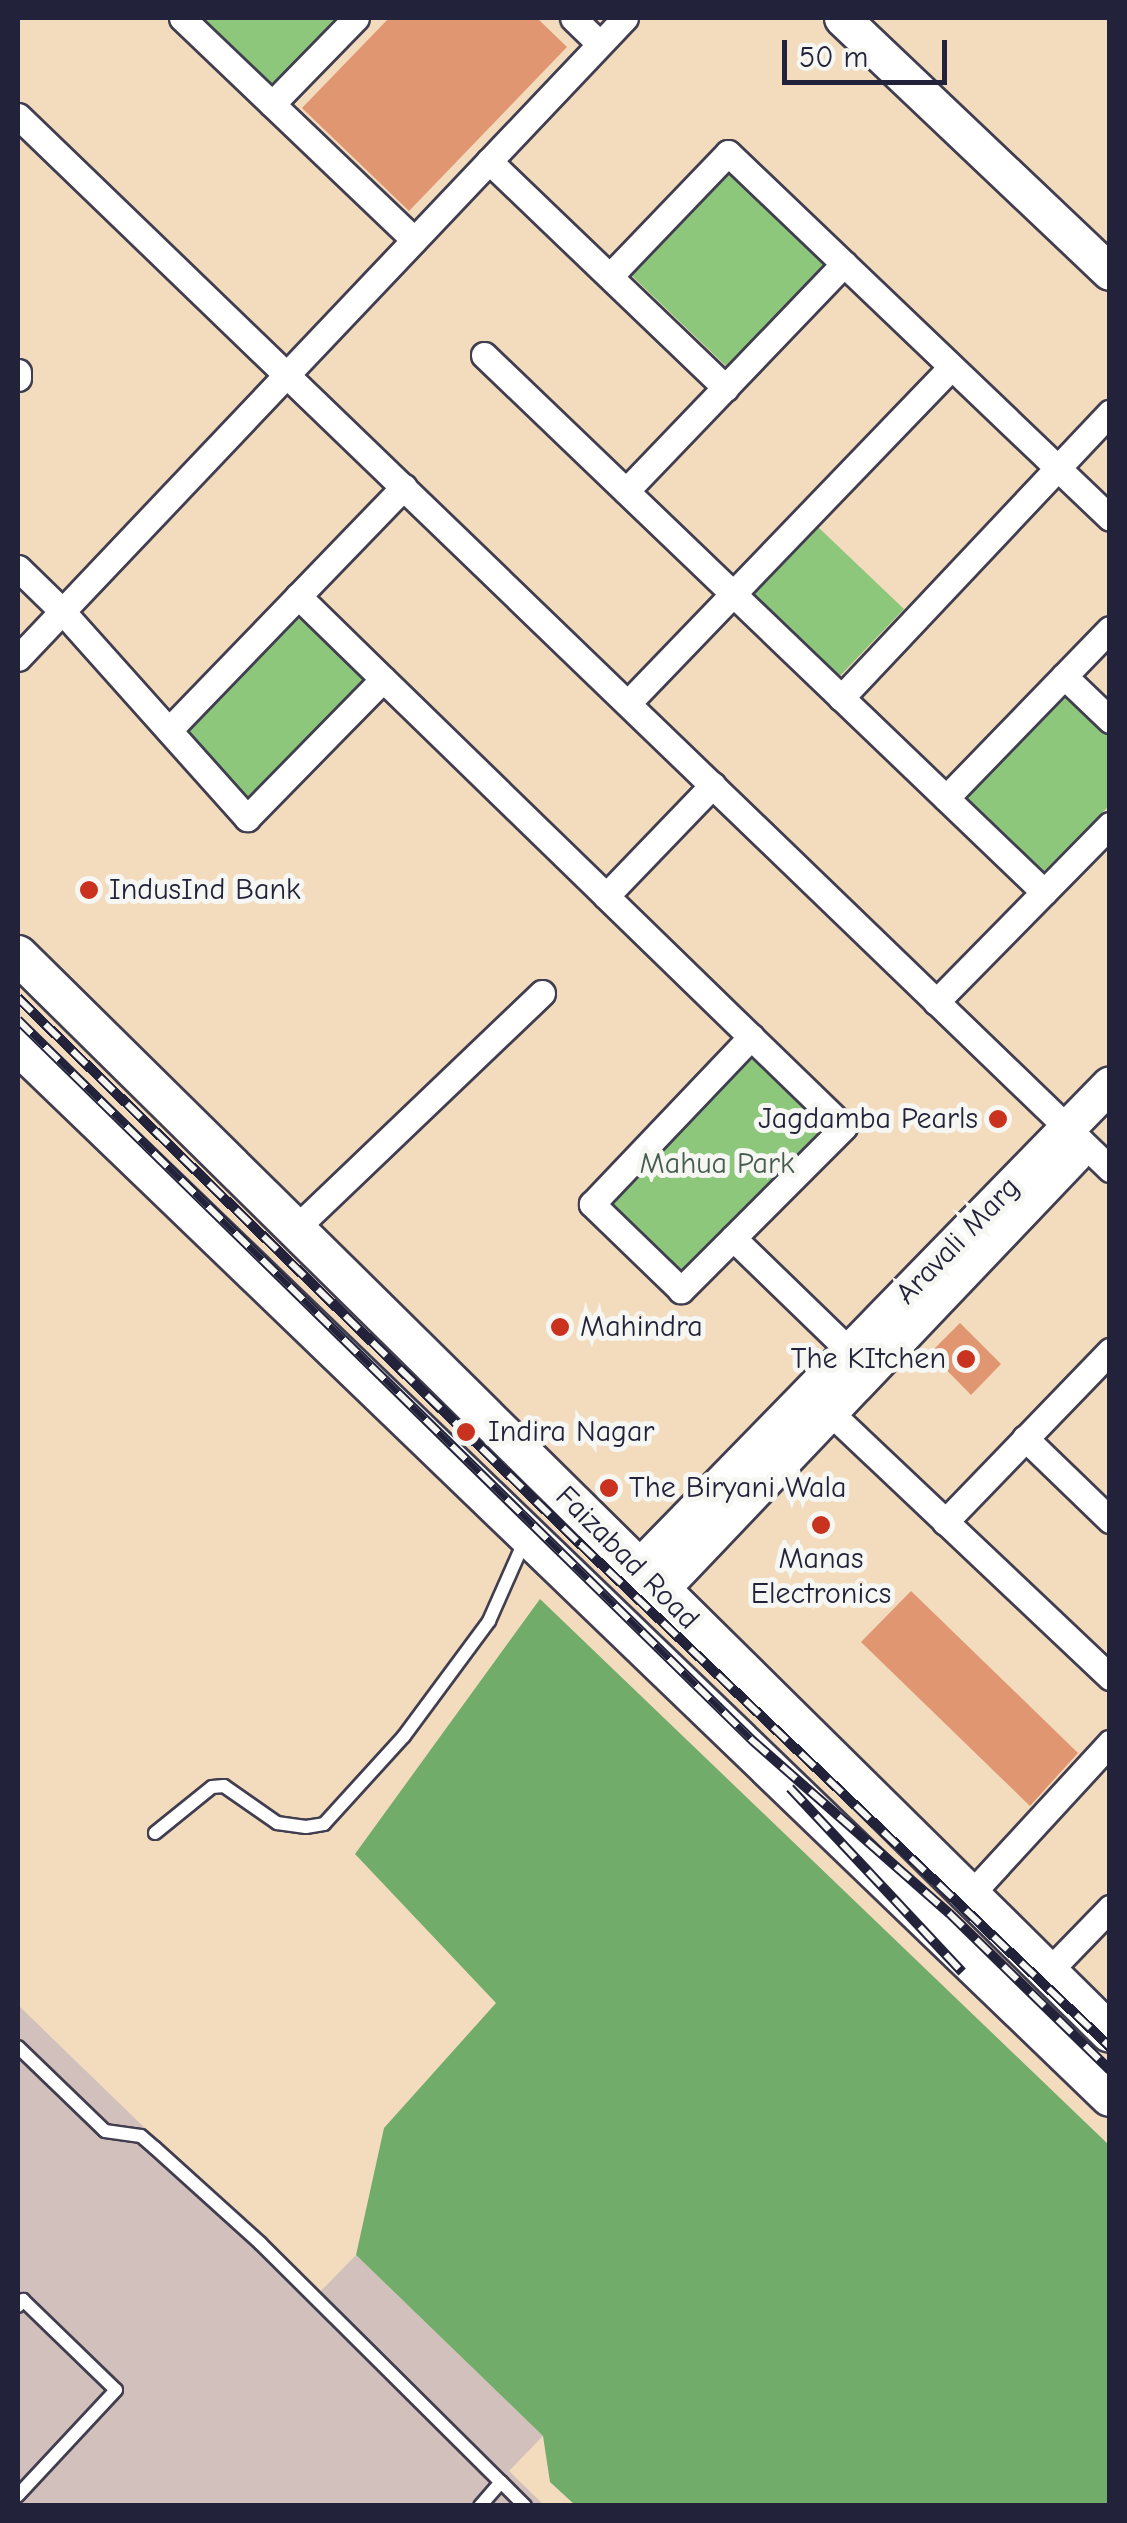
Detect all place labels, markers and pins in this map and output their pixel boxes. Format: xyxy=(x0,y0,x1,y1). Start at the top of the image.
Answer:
place label: IndusInd Bank xyxy=(109,872,301,908)
marker: IndusInd Bank xyxy=(78,879,100,901)
place label: Jagdamba Pearls xyxy=(758,1101,978,1137)
marker: Jagdamba Pearls xyxy=(987,1108,1009,1130)
place label: Mahindra xyxy=(580,1309,703,1345)
marker: Mahindra xyxy=(549,1316,571,1338)
place label: The KItchen xyxy=(791,1341,946,1377)
marker: The KItchen xyxy=(955,1348,977,1370)
place label: Indira Nagar xyxy=(488,1414,654,1450)
marker: Indira Nagar xyxy=(453,1419,479,1445)
place label: The Biryani Wala xyxy=(629,1470,846,1506)
marker: The Biryani Wala xyxy=(598,1477,620,1499)
marker: Manas Electronics xyxy=(810,1514,832,1536)
place label: Manas Electronics xyxy=(751,1541,891,1612)

